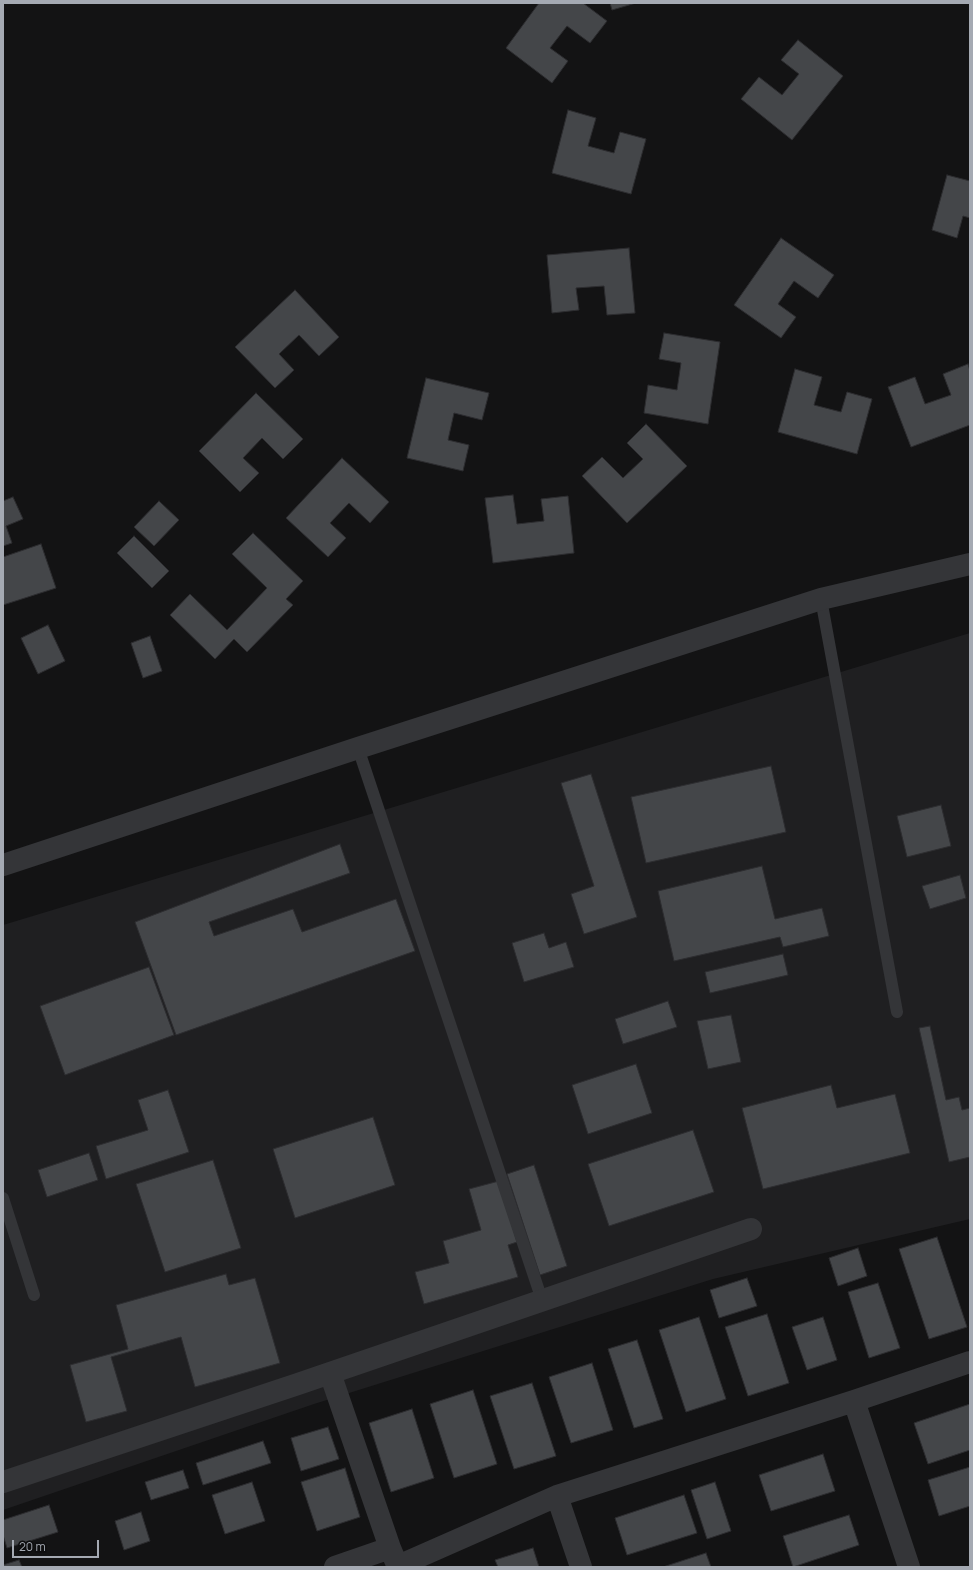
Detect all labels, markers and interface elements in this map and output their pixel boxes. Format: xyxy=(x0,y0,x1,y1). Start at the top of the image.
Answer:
scale bar xyxy=(14,1532,101,1558)
text: 20 m xyxy=(19,1538,46,1555)

